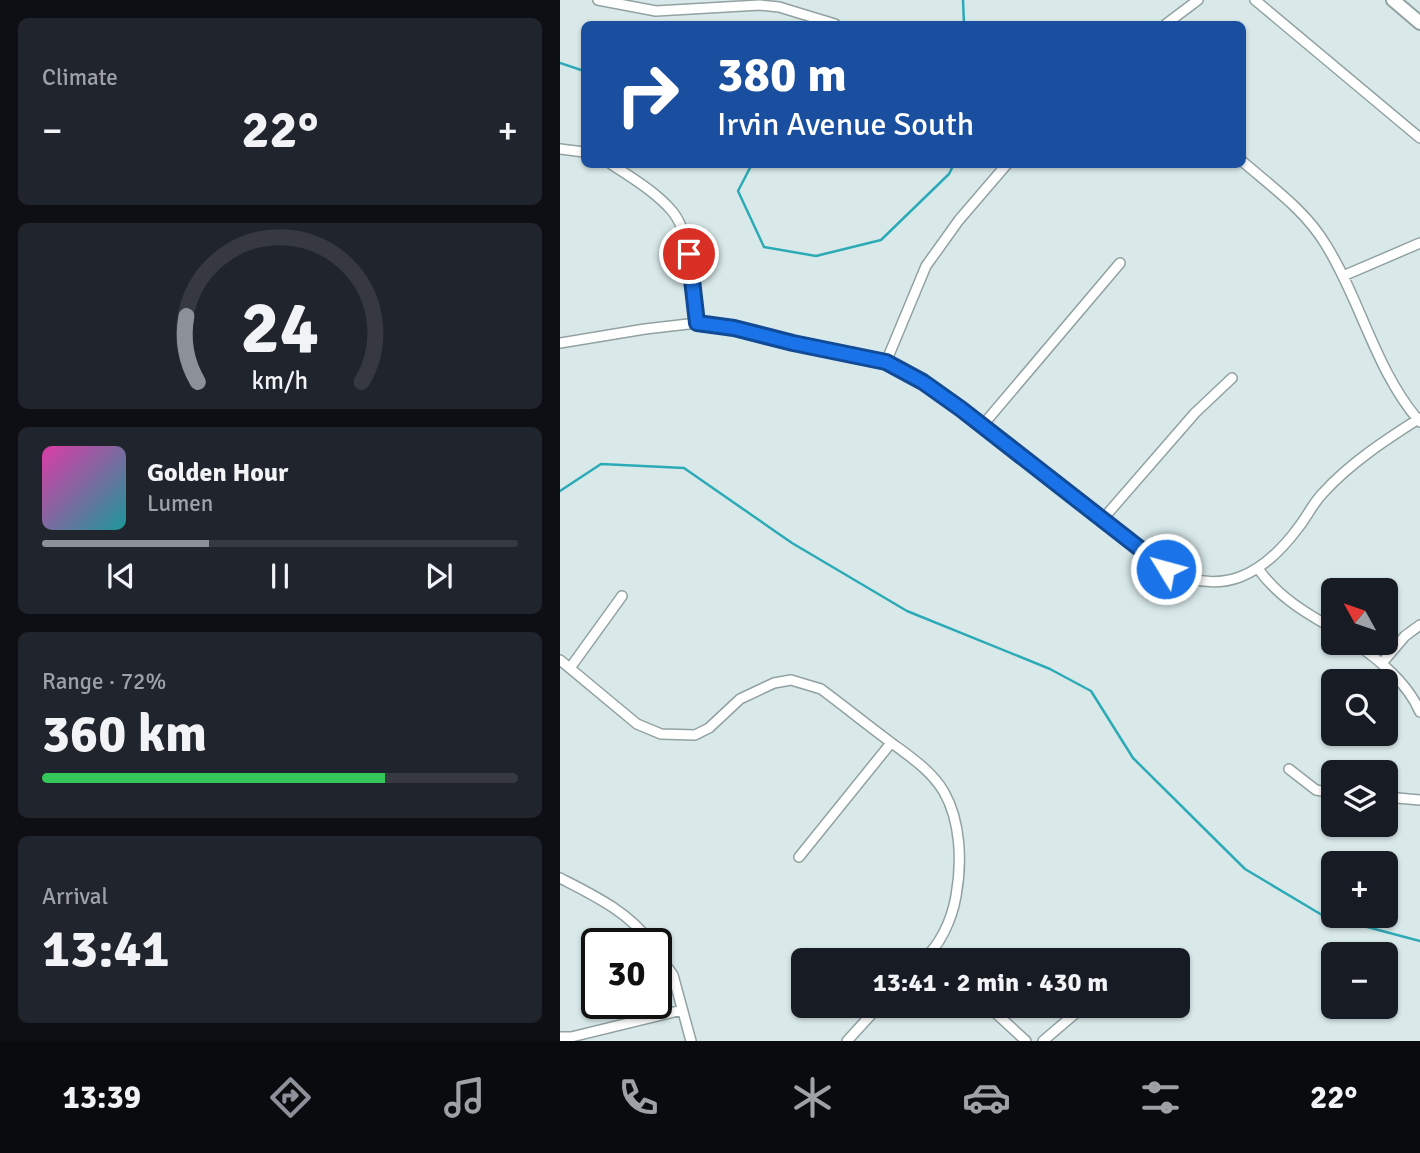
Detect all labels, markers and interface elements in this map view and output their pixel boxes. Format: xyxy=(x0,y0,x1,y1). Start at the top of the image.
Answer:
text: 380 m xyxy=(717,45,847,105)
icon: right xyxy=(602,49,693,140)
text: Climate xyxy=(42,63,118,92)
text: 22° xyxy=(242,98,318,162)
text: Irvin Avenue South xyxy=(717,105,974,144)
text: − xyxy=(42,107,63,154)
text: + xyxy=(497,107,518,154)
pin xyxy=(659,224,719,284)
icon: arrive xyxy=(670,235,708,273)
text: 24 xyxy=(241,284,319,373)
text: km/h xyxy=(252,365,308,396)
text: Golden Hour xyxy=(147,457,288,489)
text: Lumen xyxy=(147,489,213,518)
position arrow xyxy=(1129,532,1203,606)
icon: previous xyxy=(102,557,140,595)
icon: pause xyxy=(261,557,299,595)
icon: next xyxy=(420,557,458,595)
north arrow xyxy=(1321,578,1398,654)
map controls xyxy=(1321,578,1398,1019)
text: Range · 72% xyxy=(42,667,166,696)
button: search xyxy=(1321,669,1398,746)
text: 360 km xyxy=(42,702,207,766)
button: layers xyxy=(1321,760,1398,837)
button: + xyxy=(1321,851,1398,928)
text: Arrival xyxy=(42,882,108,911)
text: 13:41 xyxy=(42,917,170,981)
speed limit sign: 30 xyxy=(581,928,672,1019)
button: − xyxy=(1321,942,1398,1019)
text: 13:41 · 2 min · 430 m xyxy=(873,967,1108,999)
icon: directions xyxy=(266,1073,315,1122)
icon: music xyxy=(440,1073,489,1122)
icon: phone xyxy=(614,1073,663,1122)
icon: climate xyxy=(788,1073,837,1122)
icon: car xyxy=(962,1073,1011,1122)
icon: filters xyxy=(1136,1073,1185,1122)
text: 13:39 xyxy=(63,1078,141,1117)
text: 22° xyxy=(1310,1078,1357,1117)

